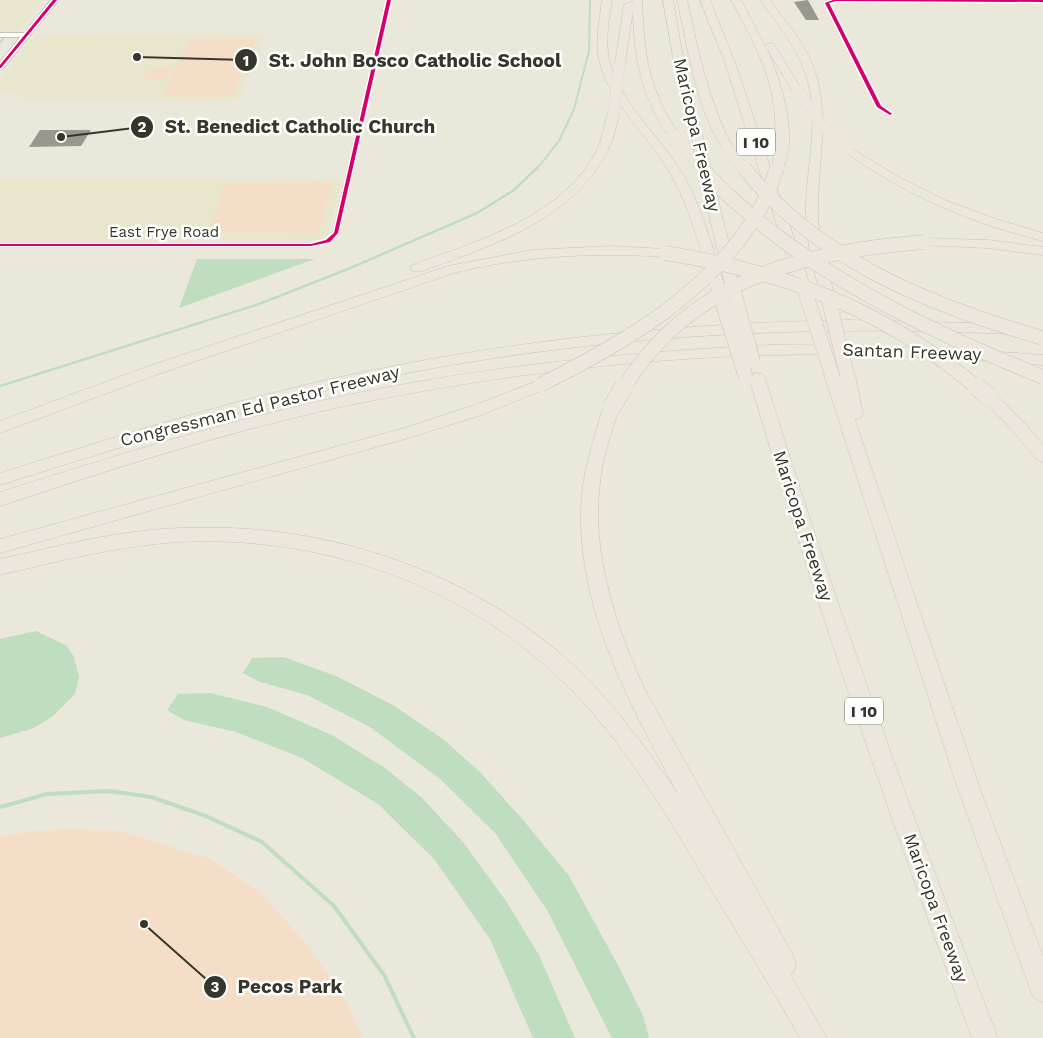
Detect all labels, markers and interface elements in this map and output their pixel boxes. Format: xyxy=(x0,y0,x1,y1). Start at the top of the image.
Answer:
callout: St. John Bosco Catholic School xyxy=(233,43,571,77)
text: St. John Bosco Catholic School xyxy=(269,49,562,72)
text: 1 xyxy=(243,52,249,70)
street label: Maricopa Freeway xyxy=(670,56,726,215)
callout: St. Benedict Catholic Church xyxy=(129,110,445,144)
text: St. Benedict Catholic Church xyxy=(165,115,435,138)
text: 2 xyxy=(138,118,147,136)
road number: I 10 xyxy=(737,128,775,156)
street label: East Frye Road xyxy=(109,223,219,241)
street label: Santan Freeway xyxy=(842,339,983,364)
street label: Congressman Ed Pastor Freeway xyxy=(118,360,402,450)
street label: Maricopa Freeway xyxy=(769,448,838,605)
road number: I 10 xyxy=(845,698,883,724)
street label: Maricopa Freeway xyxy=(900,830,973,986)
callout: Pecos Park xyxy=(202,970,352,1004)
text: Pecos Park xyxy=(238,975,343,998)
text: 3 xyxy=(211,978,220,996)

